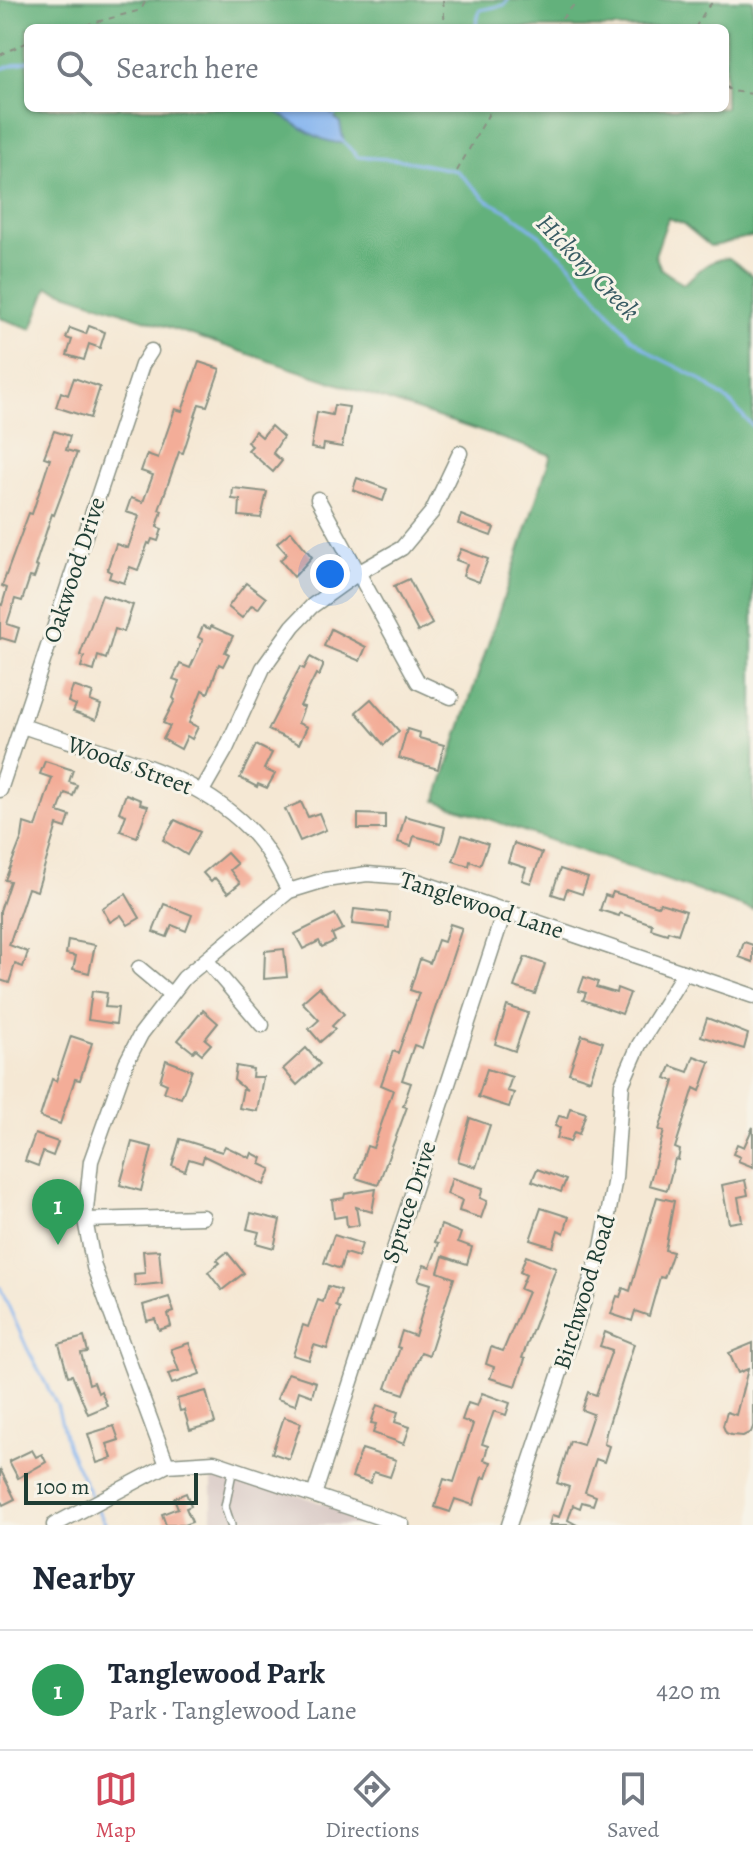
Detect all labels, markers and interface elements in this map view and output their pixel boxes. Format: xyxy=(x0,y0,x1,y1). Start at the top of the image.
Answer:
search box xyxy=(24,24,729,112)
icon: search xyxy=(52,46,96,90)
text: Search here xyxy=(116,48,259,88)
water label: Hickory Creek xyxy=(528,206,648,328)
street label: Oakwood Drive xyxy=(35,493,113,647)
your location xyxy=(310,554,350,594)
street label: Woods Street xyxy=(62,727,197,802)
street label: Tanglewood Lane xyxy=(396,863,568,947)
street label: Spruce Drive xyxy=(374,1137,444,1267)
pin: 1 xyxy=(32,1179,84,1245)
street label: Birchwood Road xyxy=(545,1211,623,1373)
scale bar xyxy=(24,1469,198,1505)
text: 100 m xyxy=(36,1472,90,1502)
text: Nearby xyxy=(32,1554,135,1601)
text: Tanglewood Park xyxy=(108,1653,325,1693)
text: 1 xyxy=(53,1673,63,1708)
text: 420 m xyxy=(656,1673,721,1708)
text: Park · Tanglewood Lane xyxy=(108,1693,357,1728)
tab: Map xyxy=(94,1767,138,1845)
tab: Directions xyxy=(325,1767,420,1845)
tab: Saved xyxy=(607,1767,659,1845)

